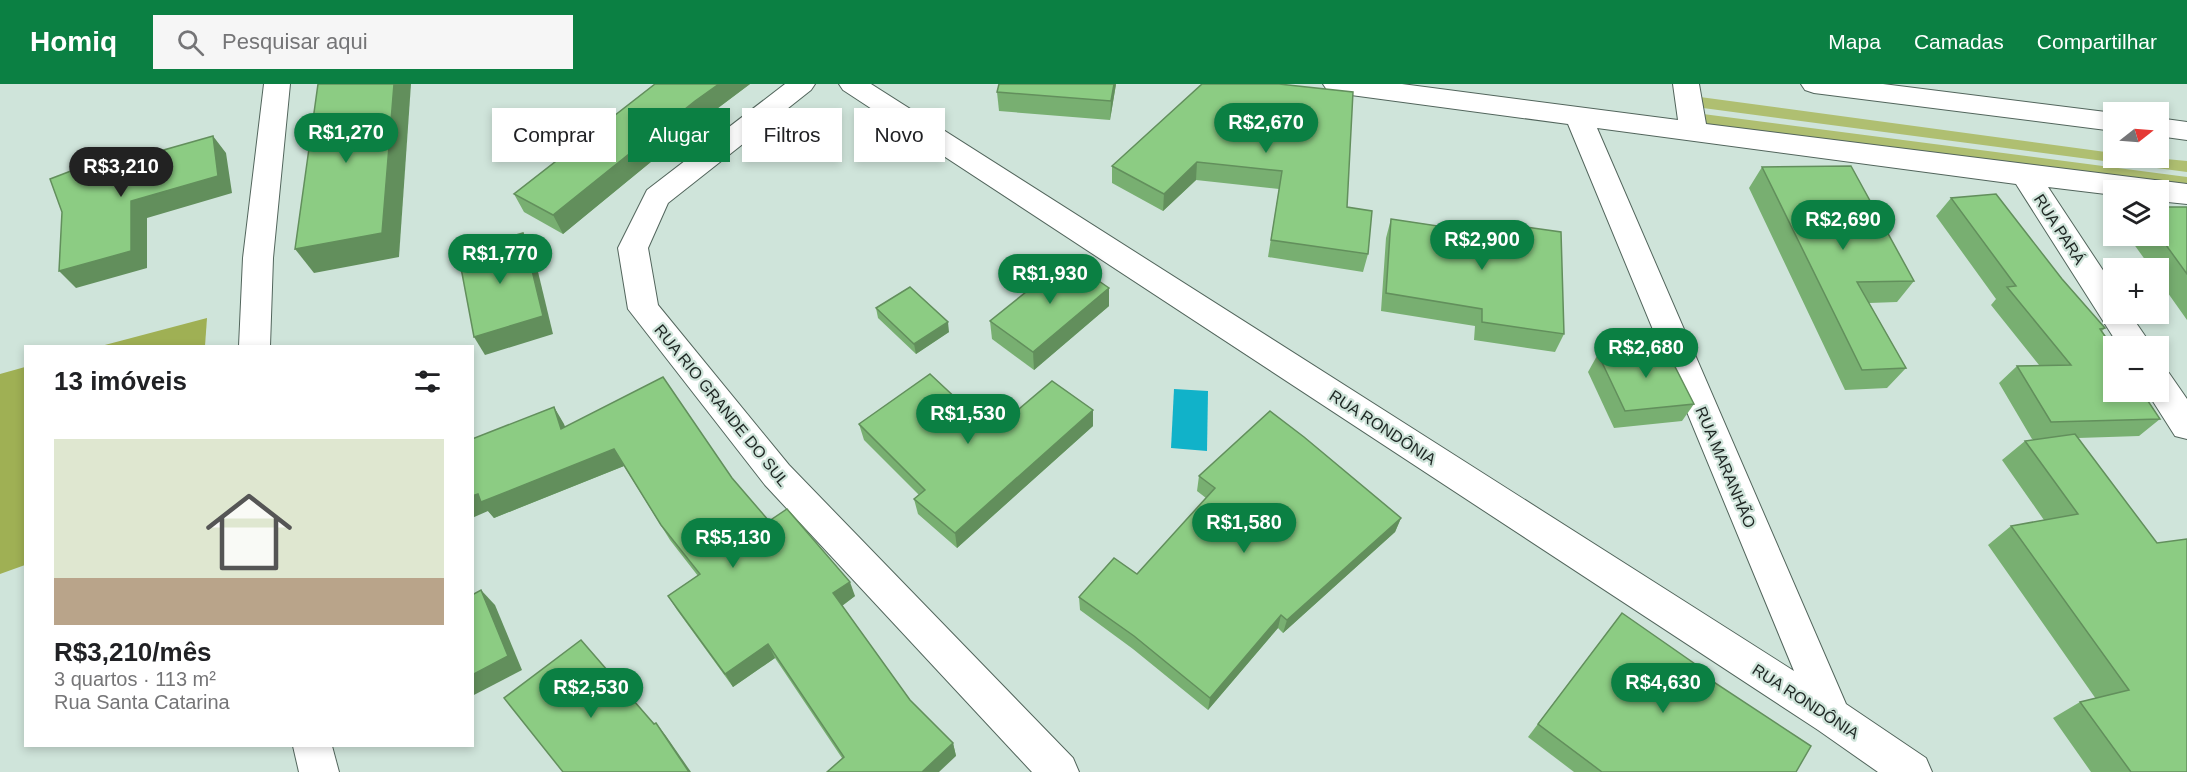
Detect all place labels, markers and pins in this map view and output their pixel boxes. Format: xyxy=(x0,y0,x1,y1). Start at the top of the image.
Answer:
pin: R$2,670 xyxy=(1211,103,1321,154)
pin: R$1,270 xyxy=(291,113,401,164)
pin: R$3,210 xyxy=(66,147,176,198)
pin: R$2,690 xyxy=(1788,200,1898,251)
pin: R$2,900 xyxy=(1427,220,1537,271)
pin: R$1,770 xyxy=(445,234,555,285)
pin: R$1,930 xyxy=(995,254,1105,305)
pin: R$2,680 xyxy=(1591,328,1701,379)
pin: R$1,530 xyxy=(913,394,1023,445)
pin: R$1,580 xyxy=(1189,503,1299,554)
pin: R$5,130 xyxy=(678,518,788,569)
pin: R$4,630 xyxy=(1608,663,1718,714)
pin: R$2,530 xyxy=(536,668,646,719)

